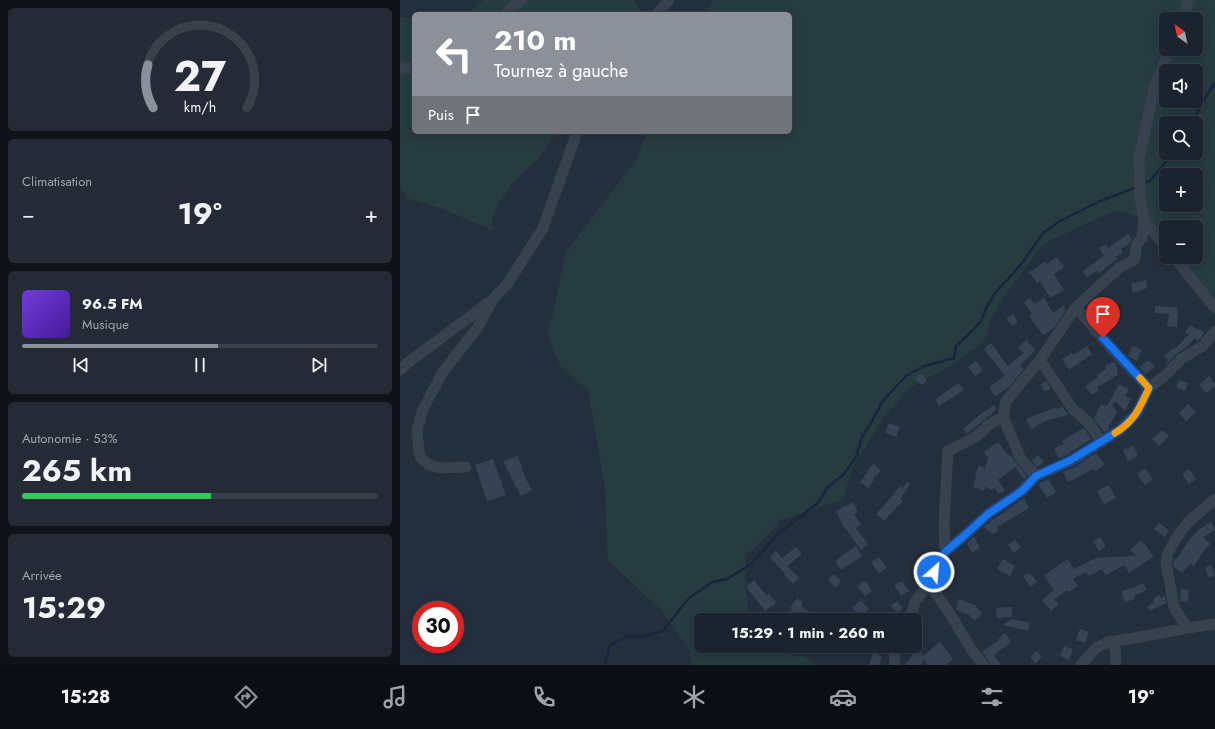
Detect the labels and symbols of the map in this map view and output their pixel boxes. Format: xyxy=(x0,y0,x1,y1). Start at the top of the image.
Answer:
north arrow xyxy=(1159,12,1203,56)
pin xyxy=(1086,297,1120,338)
position arrow xyxy=(913,551,955,593)
speed limit sign: 30 xyxy=(412,601,464,653)

